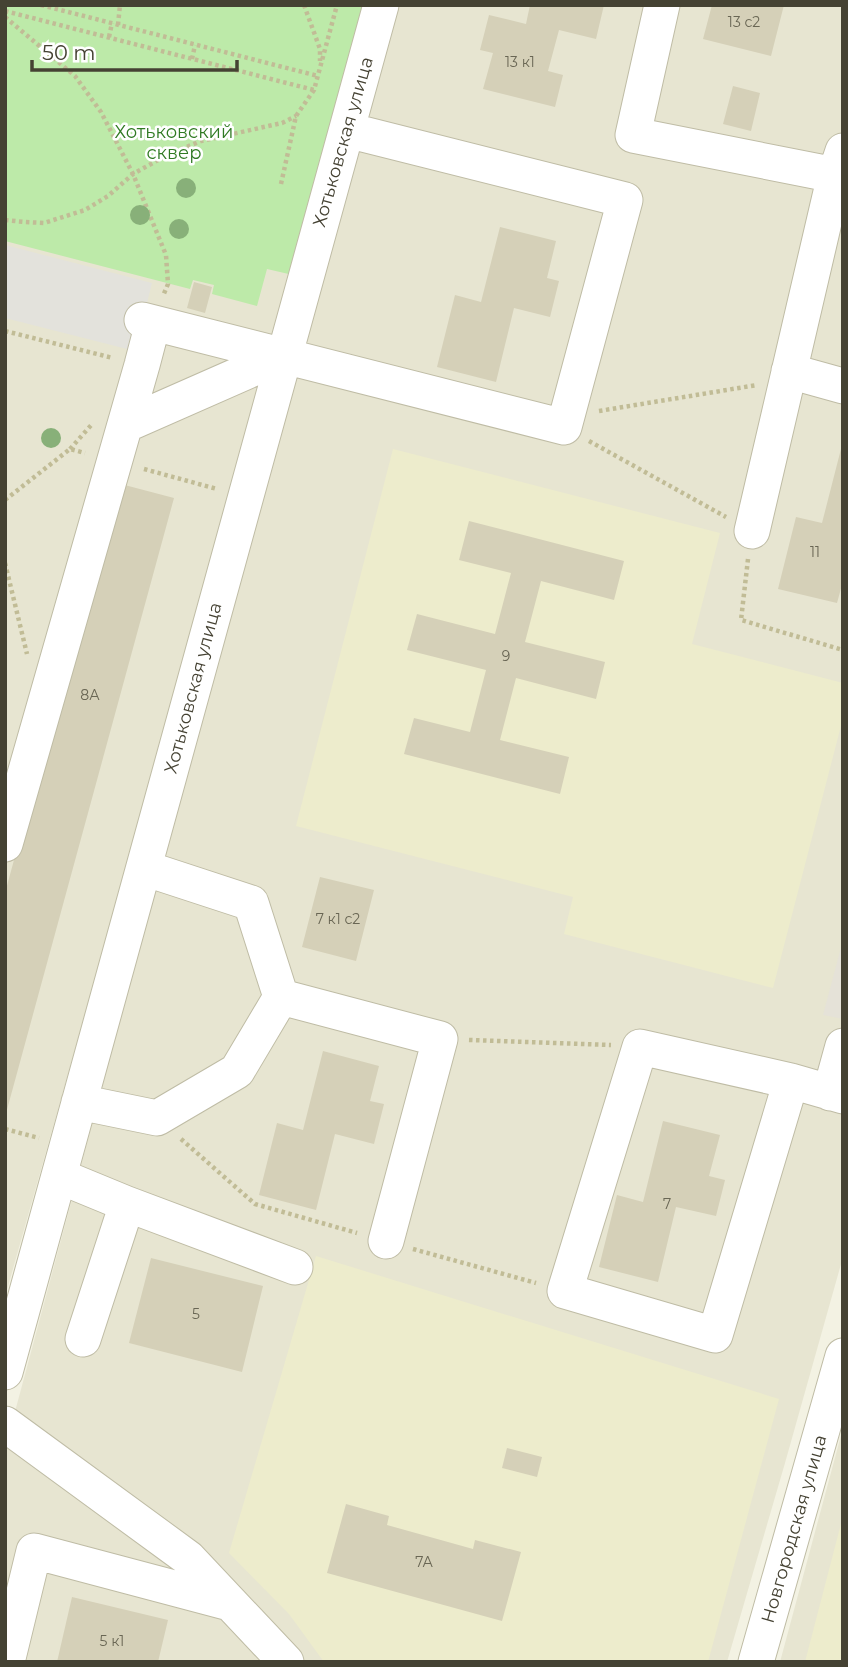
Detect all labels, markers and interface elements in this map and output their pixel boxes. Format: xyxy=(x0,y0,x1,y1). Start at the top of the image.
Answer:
house number: 13 с2 xyxy=(728,13,760,31)
scale bar xyxy=(32,28,236,72)
text: 50 m xyxy=(42,40,96,65)
house number: 13 к1 xyxy=(505,53,535,71)
street label: Хотьковская улица xyxy=(308,54,378,230)
park label: Хотьковский сквер xyxy=(115,121,233,164)
house number: 11 xyxy=(810,543,820,561)
street label: Хотьковская улица xyxy=(160,600,226,776)
house number: 9 xyxy=(502,647,510,665)
house number: 8А xyxy=(80,686,100,704)
house number: 7 к1 с2 xyxy=(316,910,360,928)
house number: 7 xyxy=(663,1195,671,1213)
house number: 5 xyxy=(192,1305,200,1323)
street label: Новгородская улица xyxy=(757,1432,831,1626)
house number: 7А xyxy=(415,1553,433,1571)
house number: 5 к1 xyxy=(100,1632,124,1650)

